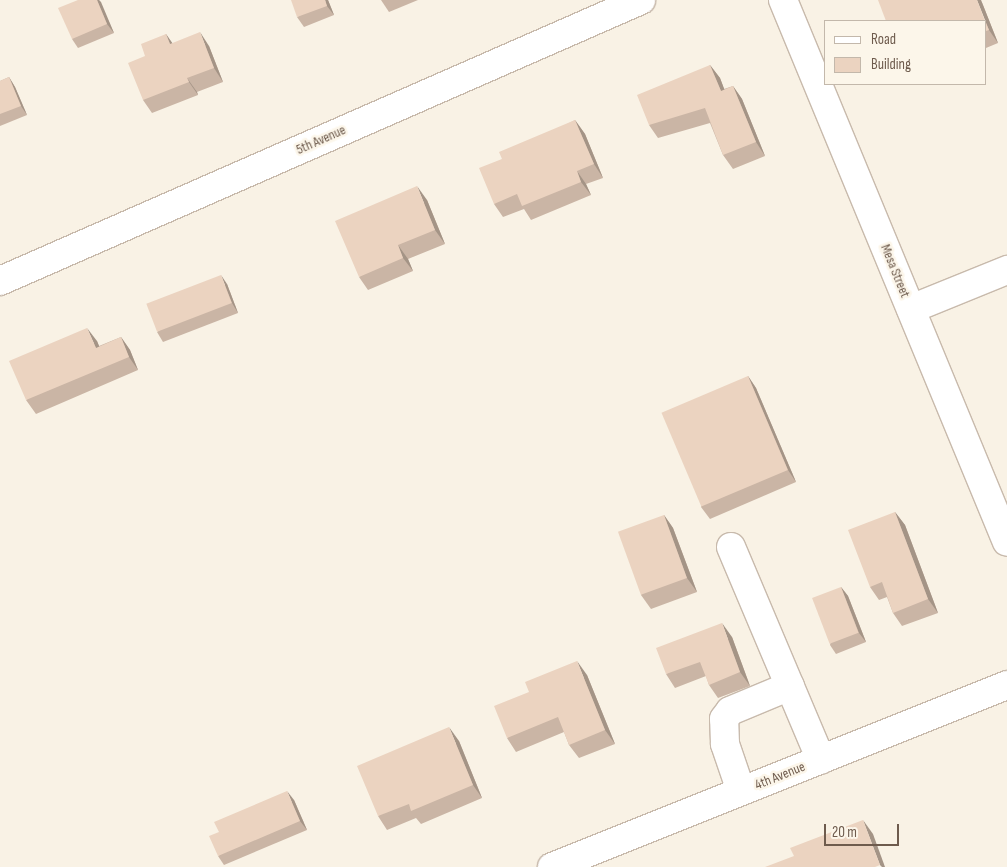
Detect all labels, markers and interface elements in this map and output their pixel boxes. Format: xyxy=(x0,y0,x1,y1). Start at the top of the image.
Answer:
legend xyxy=(824,20,987,85)
text: Road xyxy=(871,30,896,49)
text: Building xyxy=(871,55,911,74)
street label: 5th Avenue xyxy=(294,122,348,158)
street label: Mesa Street xyxy=(877,242,913,300)
street label: 4th Avenue xyxy=(752,758,808,794)
scale bar xyxy=(827,814,902,846)
text: 20 m xyxy=(832,823,857,842)

